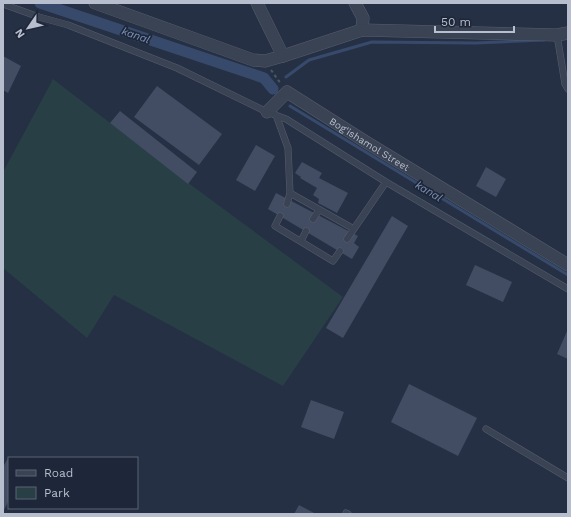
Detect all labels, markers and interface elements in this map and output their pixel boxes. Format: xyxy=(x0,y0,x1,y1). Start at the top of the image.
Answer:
north arrow xyxy=(8,8,48,48)
scale bar xyxy=(435,8,514,34)
text: 50 m xyxy=(441,15,471,29)
water label: kanal xyxy=(120,25,152,47)
text: N xyxy=(12,26,28,40)
street label: Bog'ishamol Street xyxy=(328,115,412,174)
water label: kanal xyxy=(413,178,445,205)
legend xyxy=(8,457,138,509)
text: Road xyxy=(44,466,73,480)
text: Park xyxy=(44,486,70,500)

